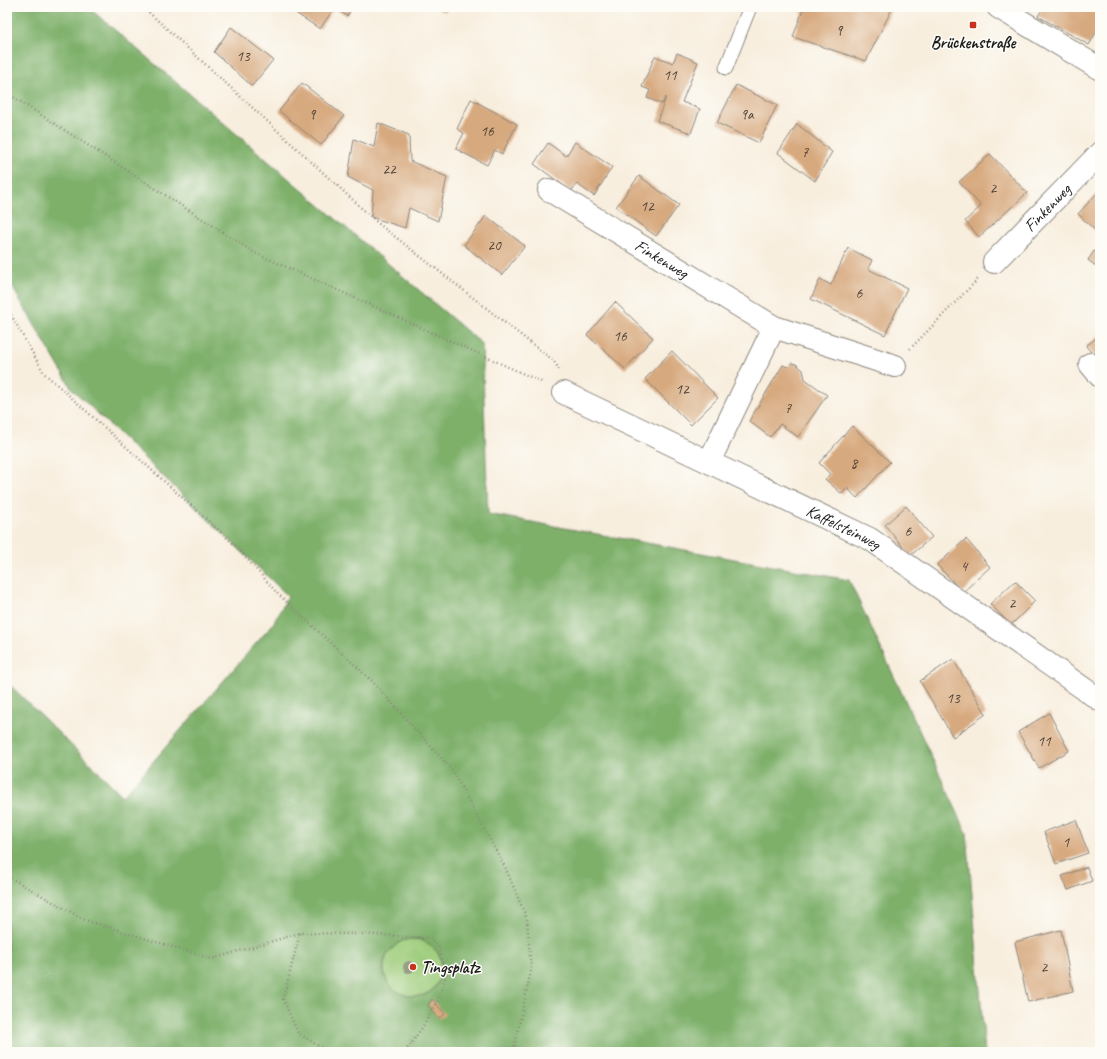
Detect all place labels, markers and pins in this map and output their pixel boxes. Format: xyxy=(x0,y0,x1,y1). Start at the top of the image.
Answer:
marker: Brückenstraße xyxy=(968,20,978,30)
place label: Brückenstraße xyxy=(931,32,1018,53)
place label: Tingsplatz xyxy=(421,957,481,978)
marker: Tingsplatz xyxy=(408,962,418,972)

